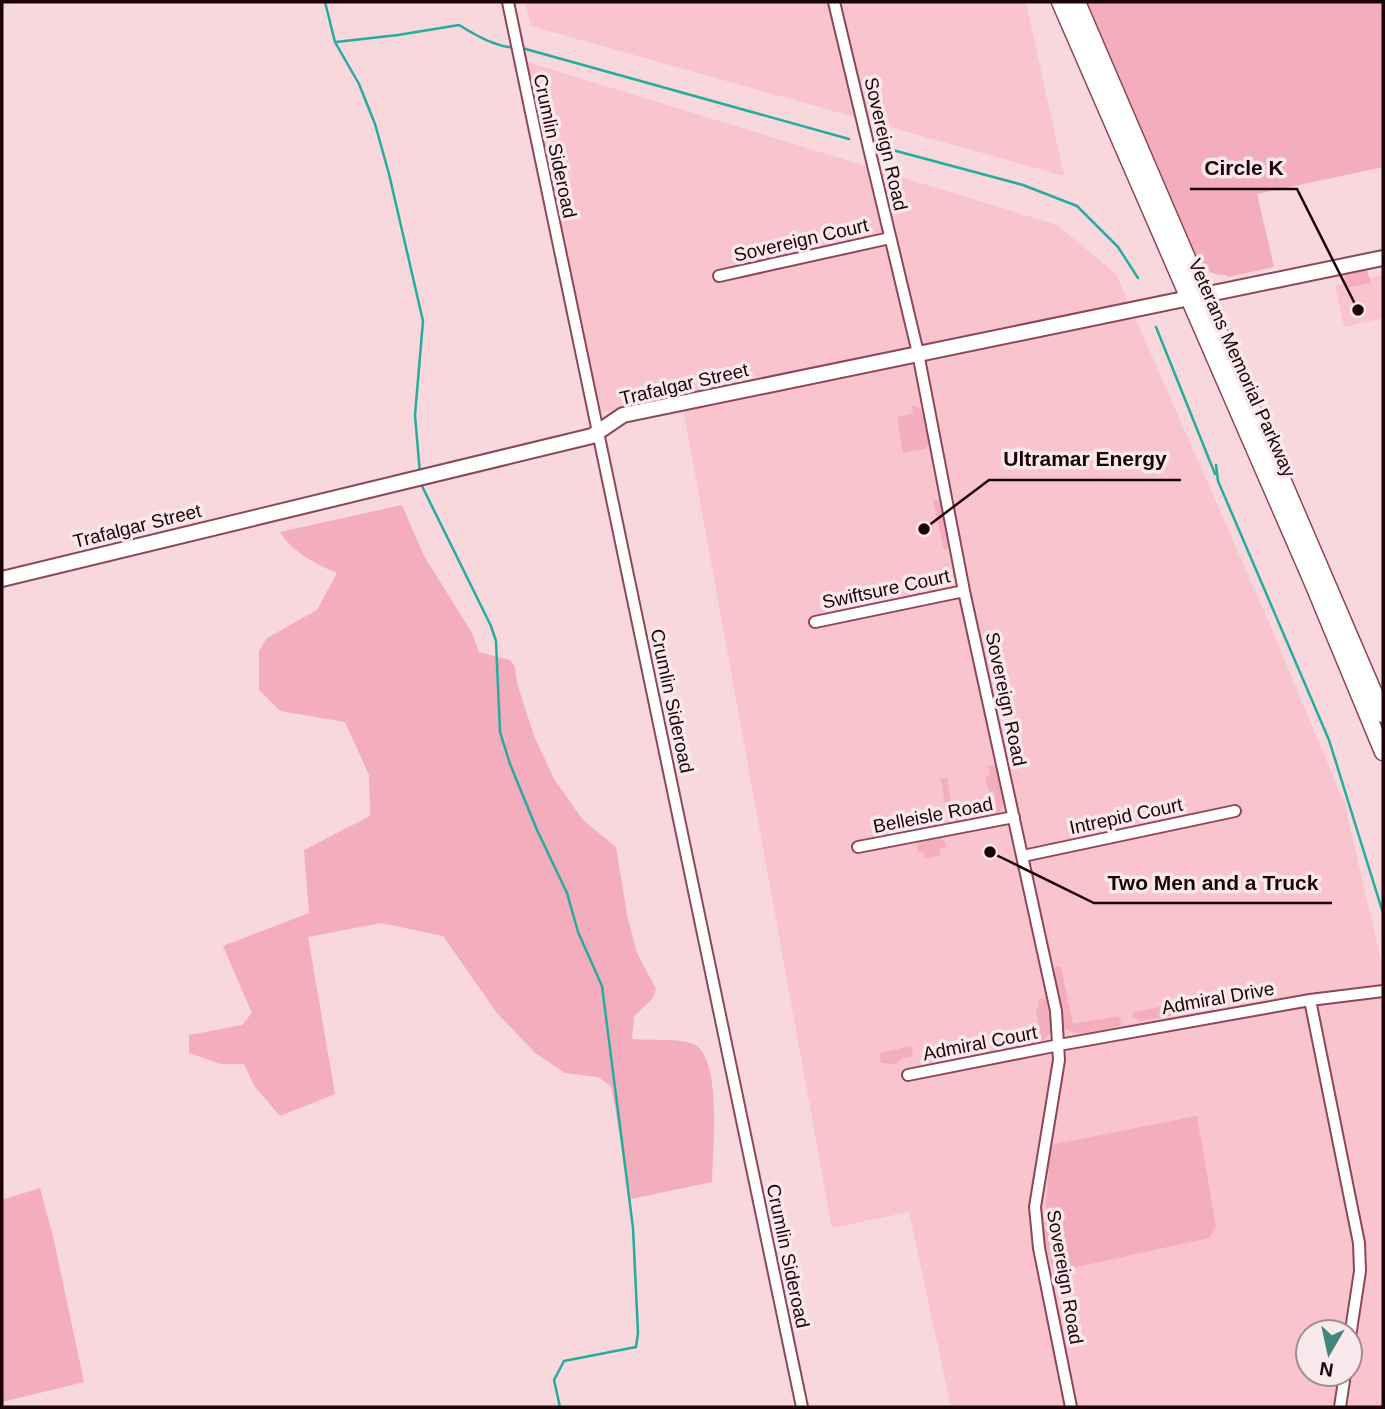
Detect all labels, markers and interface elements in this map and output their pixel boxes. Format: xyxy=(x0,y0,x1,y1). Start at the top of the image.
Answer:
street label: Crumlin Sideroad xyxy=(529,72,581,220)
street label: Sovereign Road xyxy=(860,75,912,213)
callout: Circle K xyxy=(1190,147,1297,189)
text: Circle K xyxy=(1204,156,1284,179)
street label: Sovereign Court xyxy=(732,214,871,266)
street label: Veterans Memorial Parkway xyxy=(1184,256,1300,481)
street label: Trafalgar Street xyxy=(618,359,751,409)
callout: Ultramar Energy xyxy=(989,438,1181,480)
text: Ultramar Energy xyxy=(1003,447,1167,470)
street label: Trafalgar Street xyxy=(71,500,204,552)
street label: Swiftsure Court xyxy=(820,565,952,613)
street label: Crumlin Sideroad xyxy=(646,627,698,775)
street label: Sovereign Road xyxy=(982,630,1030,768)
street label: Belleisle Road xyxy=(871,793,995,837)
street label: Intrepid Court xyxy=(1068,794,1185,838)
callout: Two Men and a Truck xyxy=(1094,861,1332,903)
text: Two Men and a Truck xyxy=(1108,871,1319,894)
street label: Admiral Drive xyxy=(1160,978,1276,1018)
street label: Admiral Court xyxy=(921,1021,1040,1064)
street label: Crumlin Sideroad xyxy=(762,1182,814,1330)
street label: Sovereign Road xyxy=(1043,1208,1087,1346)
north arrow xyxy=(1294,1318,1364,1388)
text: N xyxy=(1318,1358,1335,1381)

